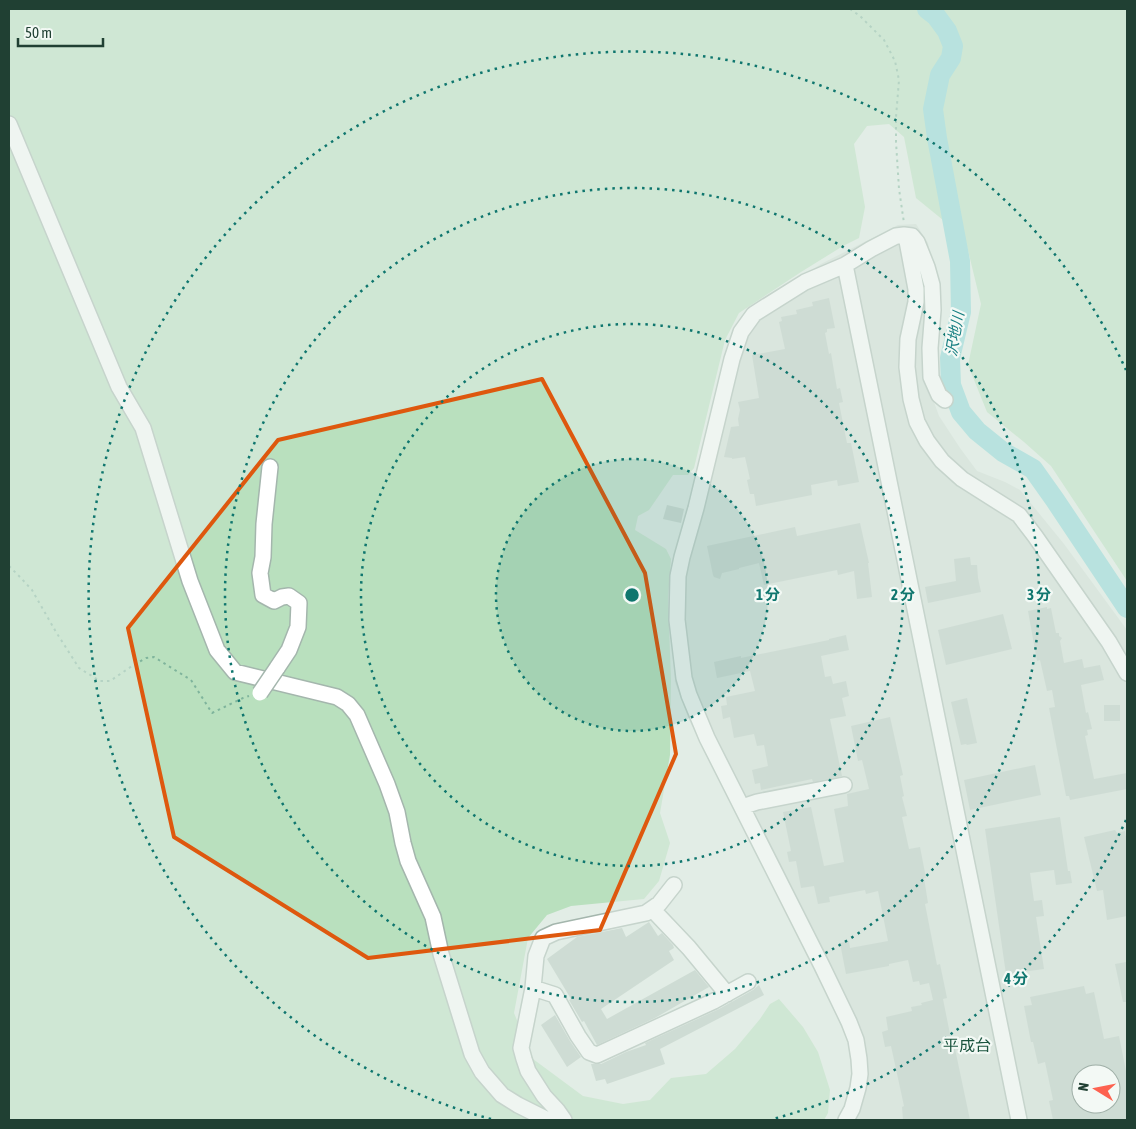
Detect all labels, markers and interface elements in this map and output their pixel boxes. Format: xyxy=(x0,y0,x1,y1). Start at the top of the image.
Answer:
scale bar xyxy=(18,15,102,47)
text: 50 m xyxy=(25,24,52,41)
water label: 沢地川 xyxy=(942,308,967,358)
centre of rings xyxy=(623,586,641,604)
text: 1 分 xyxy=(756,586,780,603)
text: 2 分 xyxy=(891,586,915,603)
text: 3 分 xyxy=(1027,586,1051,603)
text: 4 分 xyxy=(1003,970,1028,987)
district label: 平成台 xyxy=(943,1036,991,1054)
north arrow xyxy=(1071,1064,1121,1114)
text: N xyxy=(1075,1081,1092,1092)

